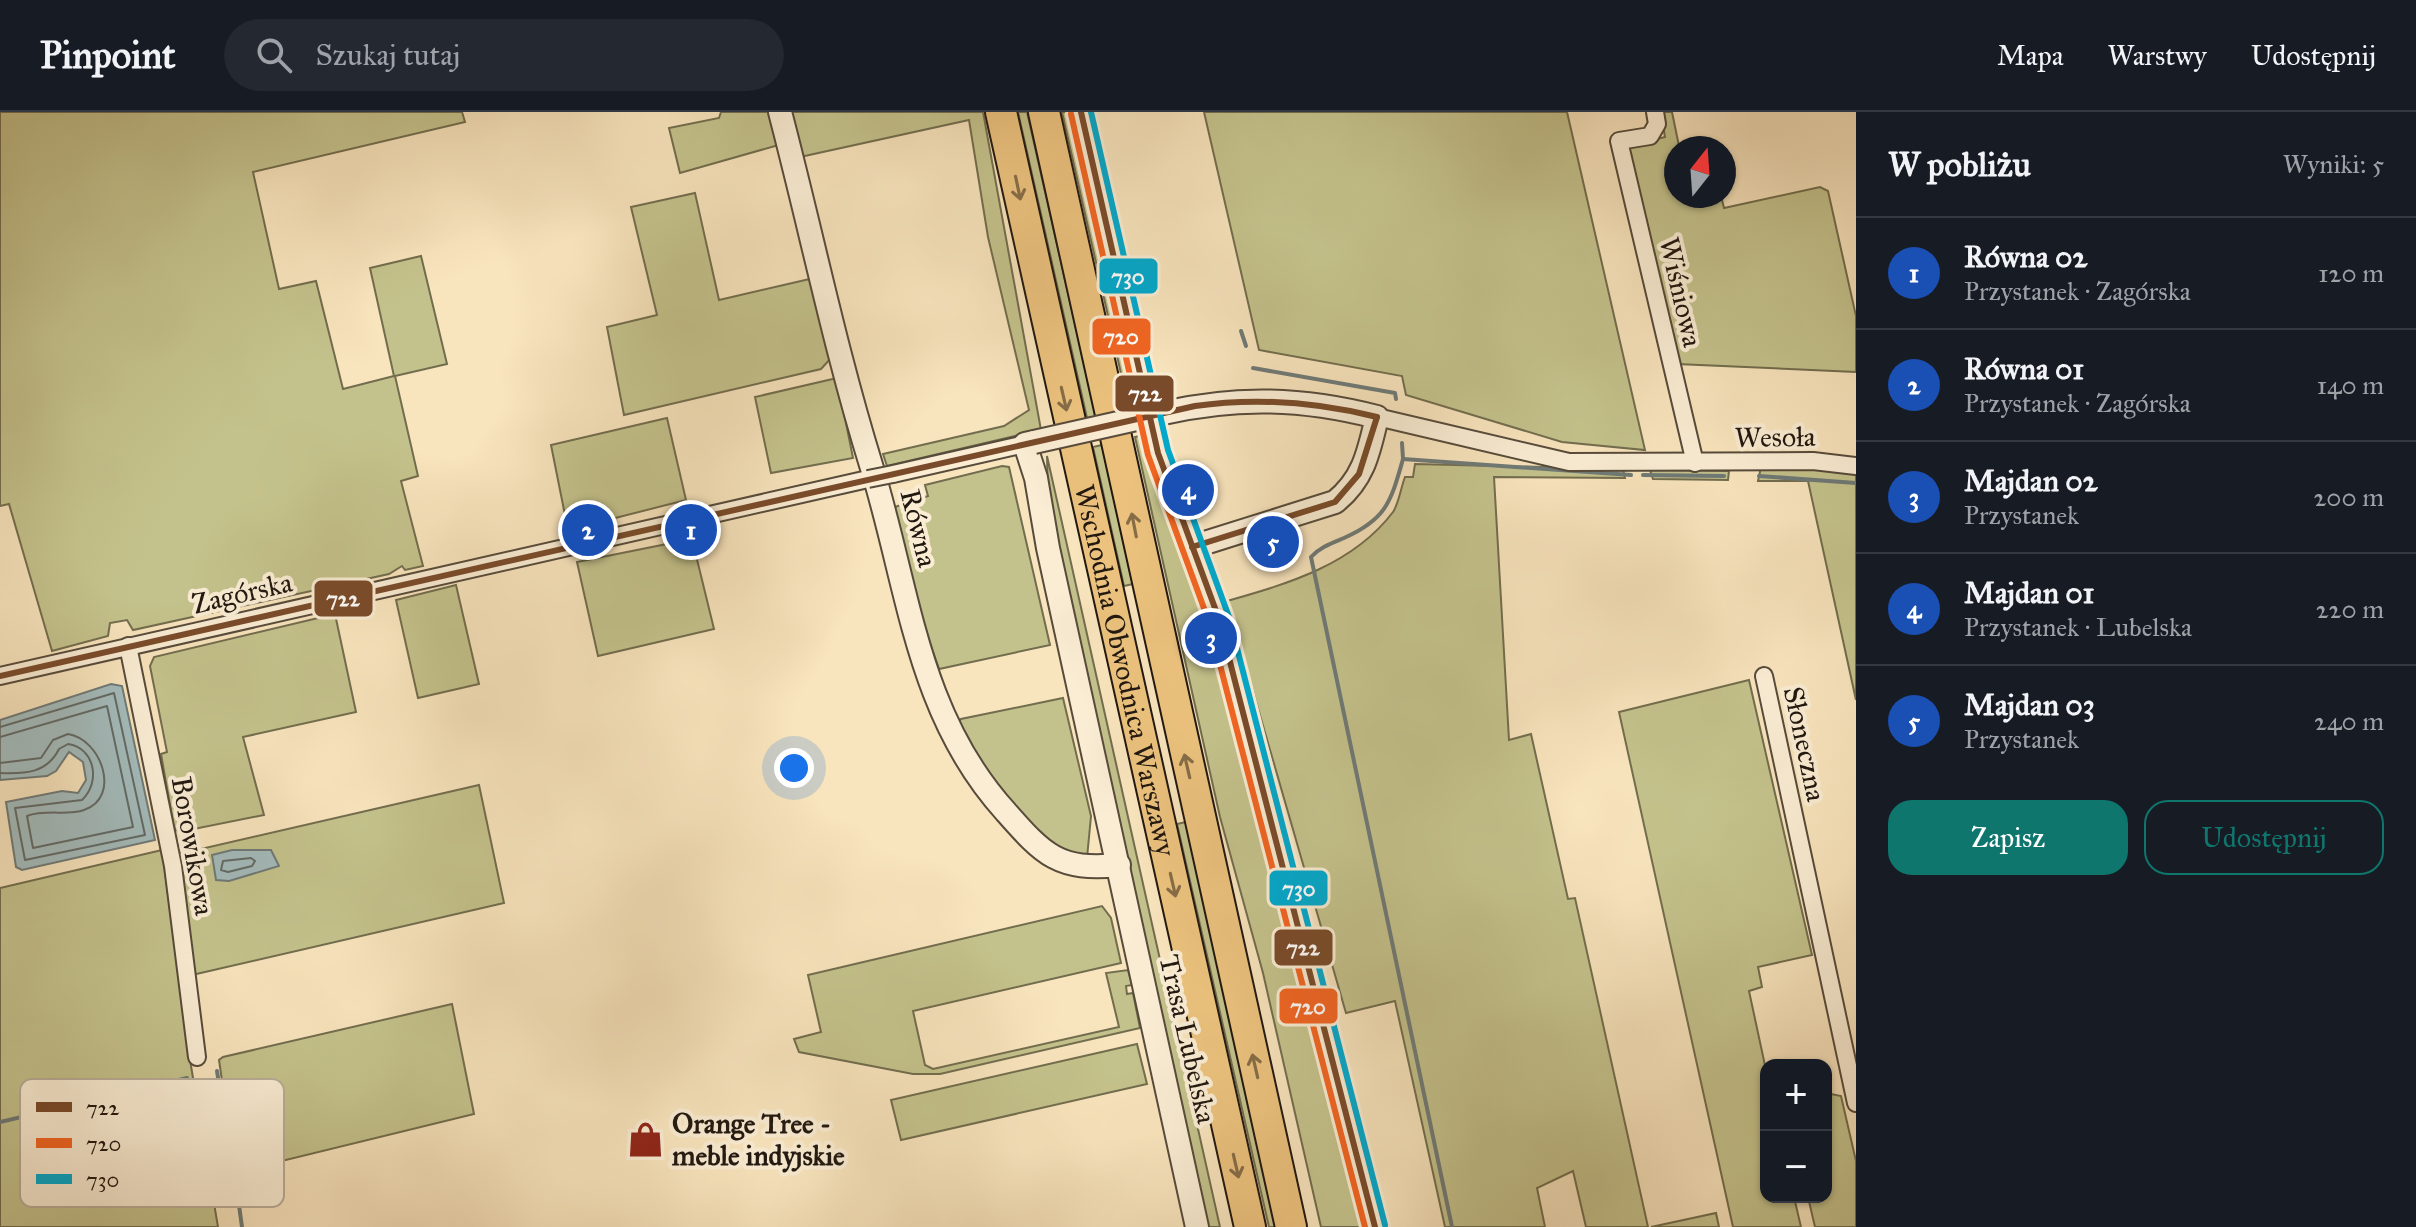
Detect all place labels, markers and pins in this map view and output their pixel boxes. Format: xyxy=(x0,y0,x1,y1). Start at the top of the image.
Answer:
pin: 4 xyxy=(1162,460,1214,520)
pin: 2 xyxy=(562,500,614,560)
pin: 1 xyxy=(665,500,717,560)
pin: 5 xyxy=(1247,512,1299,572)
pin: 3 xyxy=(1185,608,1237,668)
place label: Orange Tree - meble indyjskie xyxy=(671,1106,845,1173)
shop icon: Orange Tree - meble indyjskie xyxy=(627,1120,665,1158)

